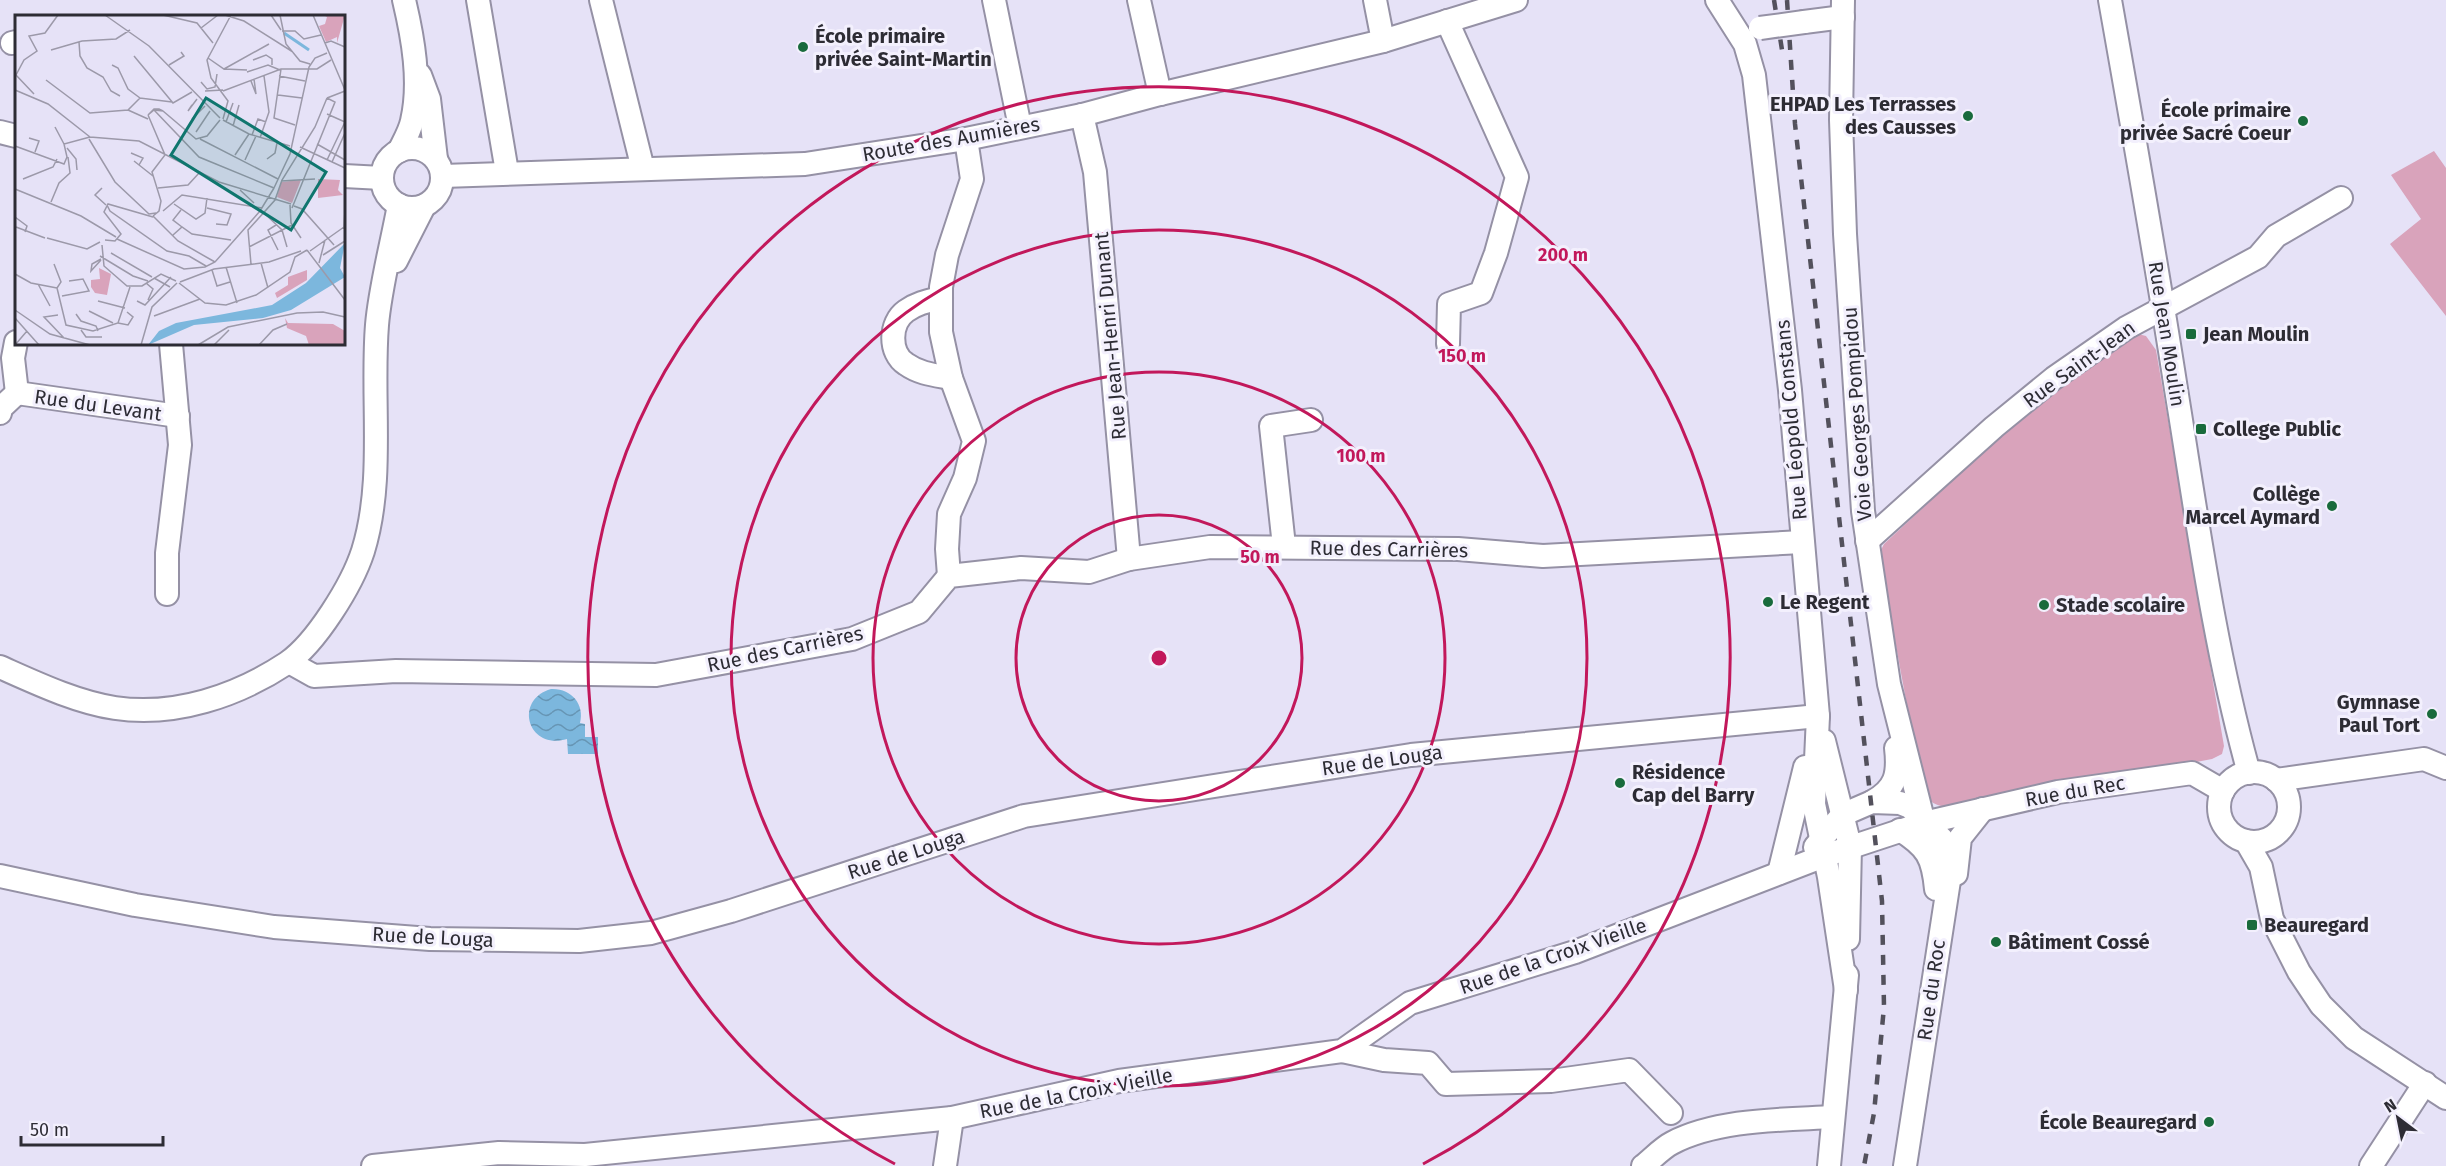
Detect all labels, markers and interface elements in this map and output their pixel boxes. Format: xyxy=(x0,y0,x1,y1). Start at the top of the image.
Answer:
inset map xyxy=(15,15,345,345)
place label: École primaire privée Saint-Martin xyxy=(815,23,992,71)
marker: École primaire privée Saint-Martin xyxy=(796,40,810,54)
place label: EHPAD Les Terrasses des Causses xyxy=(1770,92,1956,139)
place label: École primaire privée Sacré Coeur xyxy=(2120,97,2292,145)
marker: EHPAD Les Terrasses des Causses xyxy=(1961,109,1975,123)
street label: Route des Aumières xyxy=(860,112,1042,166)
marker: École primaire privée Sacré Coeur xyxy=(2296,114,2310,128)
street label: Rue Jean-Henri Dunant xyxy=(1089,230,1131,441)
text: 200 m xyxy=(1538,244,1588,266)
street label: Rue Jean Moulin xyxy=(2144,260,2190,408)
street label: Voie Georges Pompidou xyxy=(1838,306,1876,522)
street label: Rue Saint-Jean xyxy=(2018,315,2140,413)
street label: Rue Léopold Constans xyxy=(1770,319,1812,521)
place label: Jean Moulin xyxy=(2202,322,2309,346)
marker: Jean Moulin xyxy=(2184,327,2198,341)
text: 150 m xyxy=(1438,345,1486,367)
street label: Rue du Levant xyxy=(33,384,164,426)
place label: College Public xyxy=(2213,417,2341,441)
marker: College Public xyxy=(2194,422,2208,436)
text: 100 m xyxy=(1337,445,1385,467)
place label: Collège Marcel Aymard xyxy=(2186,482,2320,529)
marker: Collège Marcel Aymard xyxy=(2325,499,2339,513)
street label: Rue des Carrières xyxy=(1309,536,1469,562)
text: 50 m xyxy=(1240,546,1280,568)
place label: Le Regent xyxy=(1780,590,1870,614)
place label: Stade scolaire xyxy=(2056,593,2185,617)
marker: Le Regent xyxy=(1761,595,1775,609)
marker: Stade scolaire xyxy=(2037,598,2051,612)
street label: Rue des Carrières xyxy=(705,621,865,677)
centre of rings xyxy=(1149,648,1169,668)
place label: Gymnase Paul Tort xyxy=(2337,690,2420,737)
marker: Gymnase Paul Tort xyxy=(2425,707,2439,721)
street label: Rue de Louga xyxy=(1320,740,1444,780)
place label: Résidence Cap del Barry xyxy=(1632,760,1755,807)
street label: Rue du Rec xyxy=(2023,770,2127,812)
marker: Résidence Cap del Barry xyxy=(1613,776,1627,790)
street label: Rue de Louga xyxy=(844,824,968,884)
street label: Rue de la Croix Vieille xyxy=(1456,913,1650,999)
place label: Beauregard xyxy=(2264,913,2369,937)
marker: Beauregard xyxy=(2245,918,2259,932)
street label: Rue de Louga xyxy=(372,922,494,952)
place label: Bâtiment Cossé xyxy=(2008,930,2150,954)
marker: Bâtiment Cossé xyxy=(1989,935,2003,949)
street label: Rue du Roc xyxy=(1912,938,1950,1042)
street label: Rue de la Croix Vieille xyxy=(977,1063,1175,1123)
north arrow xyxy=(2368,1088,2428,1148)
text: N xyxy=(2381,1095,2400,1117)
scale bar xyxy=(21,1109,164,1147)
place label: École Beauregard xyxy=(2039,1109,2197,1134)
marker: École Beauregard xyxy=(2202,1115,2216,1129)
text: 50 m xyxy=(30,1119,69,1141)

